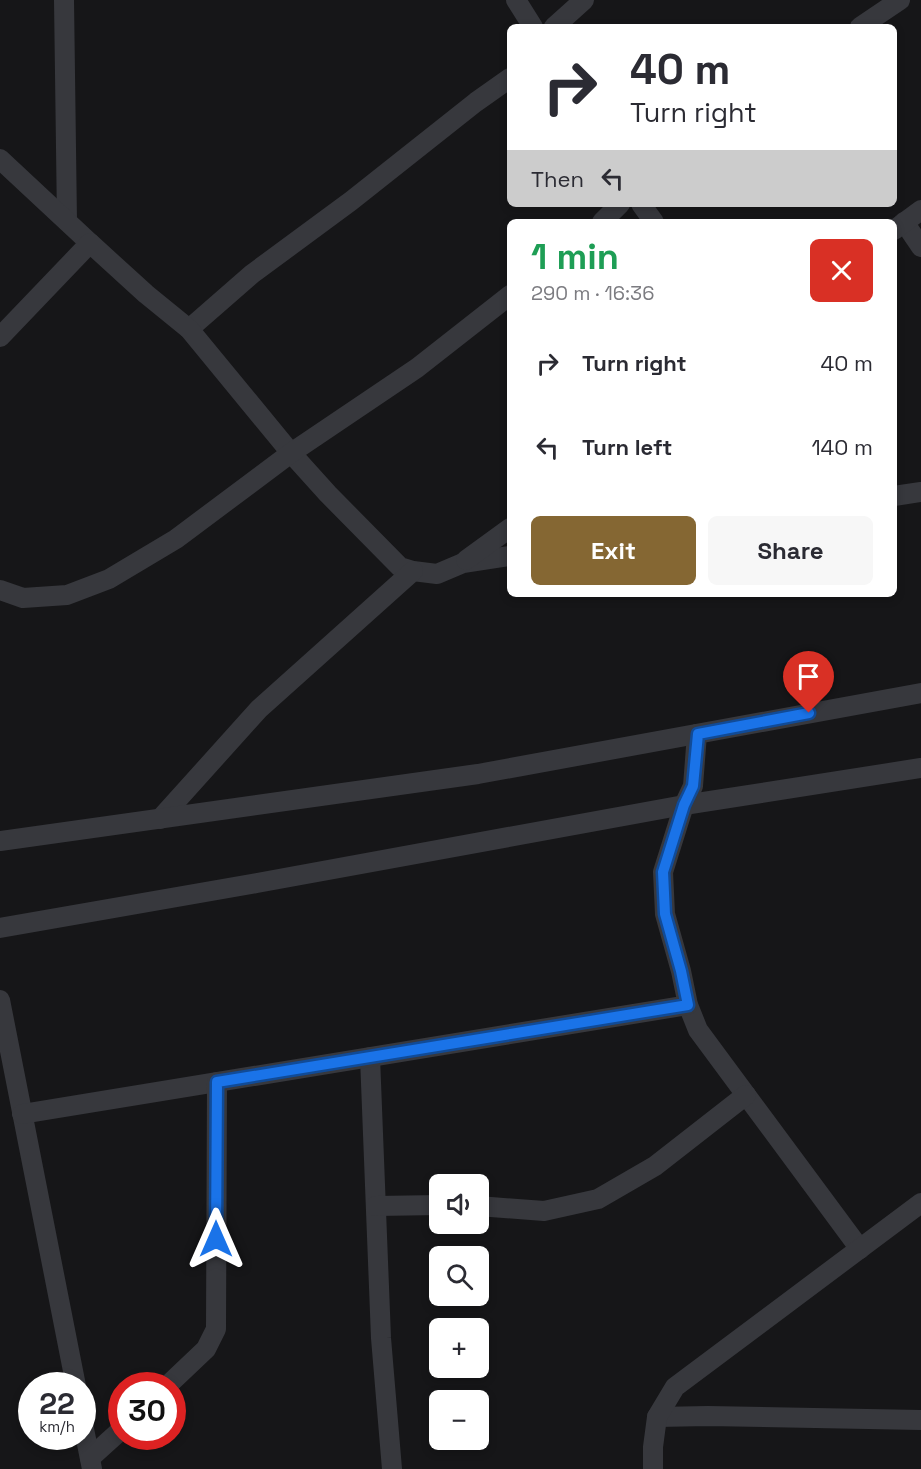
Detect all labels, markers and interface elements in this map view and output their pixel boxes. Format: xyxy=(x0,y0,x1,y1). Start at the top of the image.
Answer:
text: 40 m xyxy=(630,43,730,96)
icon: right xyxy=(531,48,609,126)
text: Turn right xyxy=(630,95,757,130)
icon: left xyxy=(596,162,629,195)
text: Then xyxy=(531,165,584,193)
text: 1 min xyxy=(531,234,619,280)
button: close xyxy=(810,239,873,302)
text: 290 m · 16:36 xyxy=(531,280,654,306)
icon: right xyxy=(531,347,564,380)
text: Turn right xyxy=(582,349,687,377)
text: 40 m xyxy=(821,349,873,377)
icon: left xyxy=(531,431,564,464)
text: Turn left xyxy=(582,433,672,461)
text: 140 m xyxy=(811,433,873,461)
button: Exit xyxy=(531,516,696,585)
button: Share xyxy=(708,516,873,585)
pin xyxy=(783,651,834,713)
icon: arrive xyxy=(792,660,825,693)
map controls xyxy=(429,1174,489,1450)
button: sound xyxy=(429,1174,489,1234)
position arrow xyxy=(184,1207,248,1271)
button: search xyxy=(429,1246,489,1306)
button: + xyxy=(429,1318,489,1378)
speed limit sign: 30 xyxy=(108,1372,186,1450)
text: 22 xyxy=(39,1384,75,1423)
button: − xyxy=(429,1390,489,1450)
text: km/h xyxy=(39,1417,75,1436)

